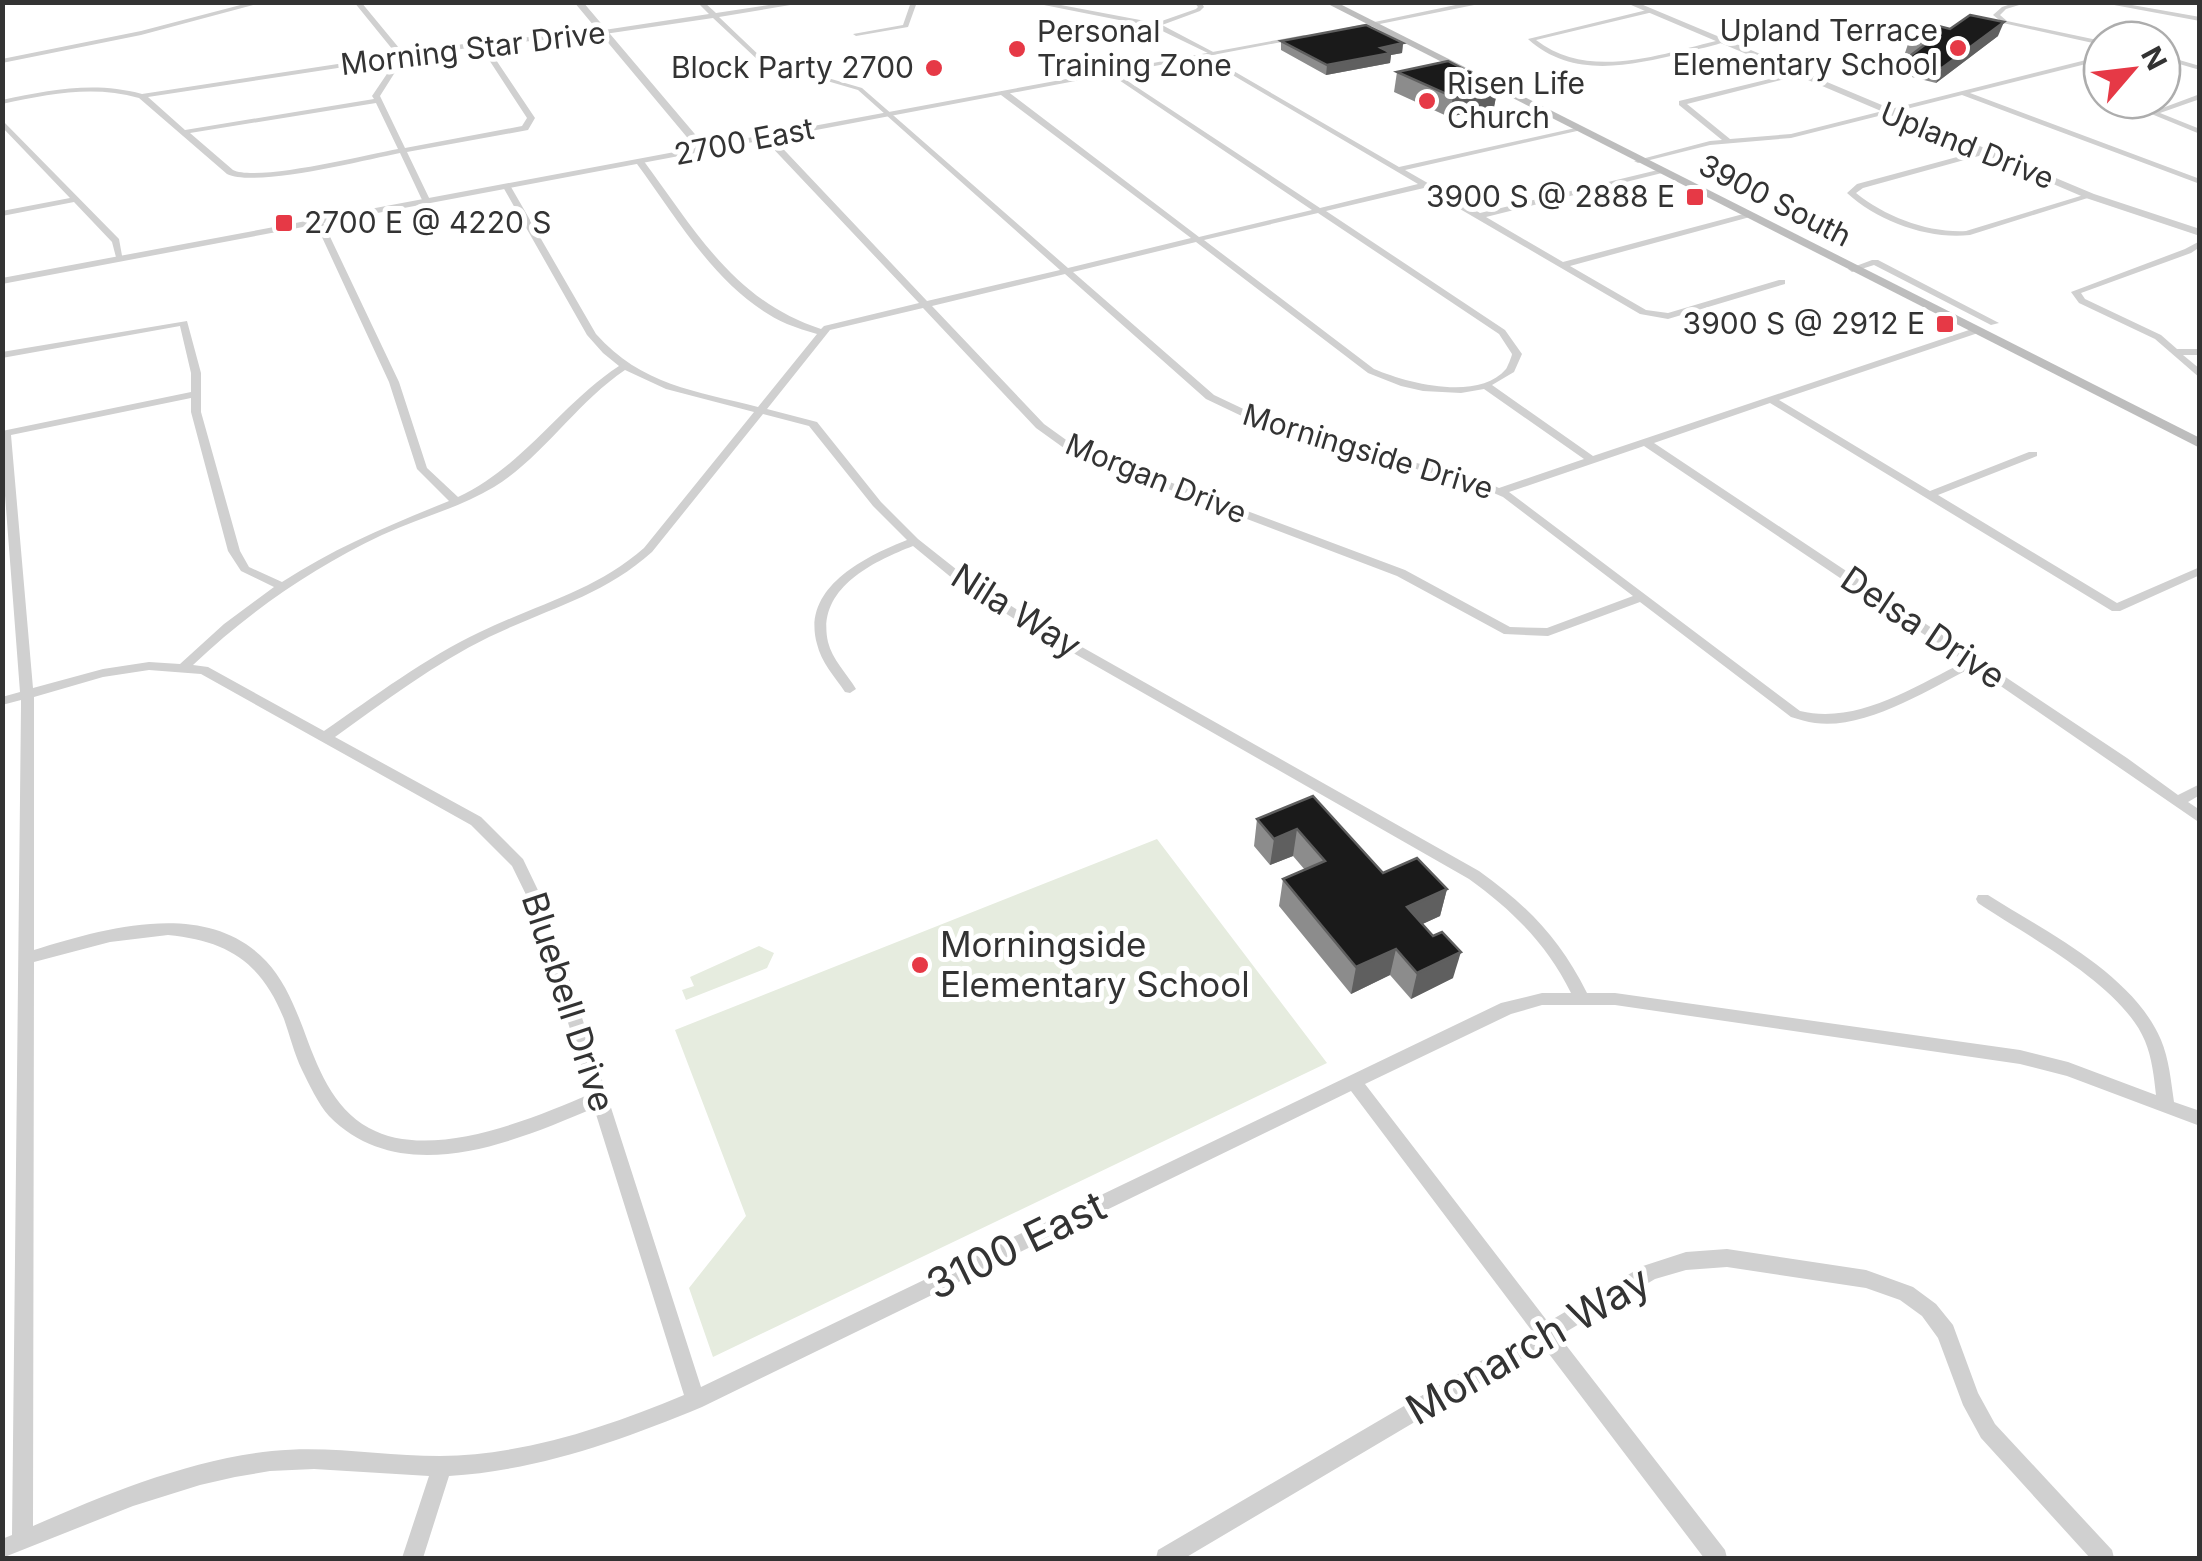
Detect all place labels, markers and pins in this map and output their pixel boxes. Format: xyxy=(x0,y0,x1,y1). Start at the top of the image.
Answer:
place label: Upland Terrace Elementary School xyxy=(1672,12,1938,82)
place label: Personal Training Zone xyxy=(1037,13,1232,83)
marker: Upland Terrace Elementary School xyxy=(1947,37,1969,59)
marker: Personal Training Zone xyxy=(1006,38,1028,60)
place label: Block Party 2700 xyxy=(671,49,914,85)
marker: Block Party 2700 xyxy=(923,57,945,79)
place label: Risen Life Church xyxy=(1447,65,1585,135)
marker: Risen Life Church xyxy=(1416,90,1438,112)
place label: 3900 S @ 2888 E xyxy=(1426,178,1675,214)
marker: 3900 S @ 2888 E xyxy=(1684,186,1706,208)
place label: 2700 E @ 4220 S xyxy=(304,204,552,240)
marker: 2700 E @ 4220 S xyxy=(273,212,295,234)
place label: 3900 S @ 2912 E xyxy=(1683,305,1925,341)
marker: 3900 S @ 2912 E xyxy=(1934,313,1956,335)
place label: Morningside Elementary School xyxy=(940,923,1250,1005)
marker: Morningside Elementary School xyxy=(909,954,931,976)

